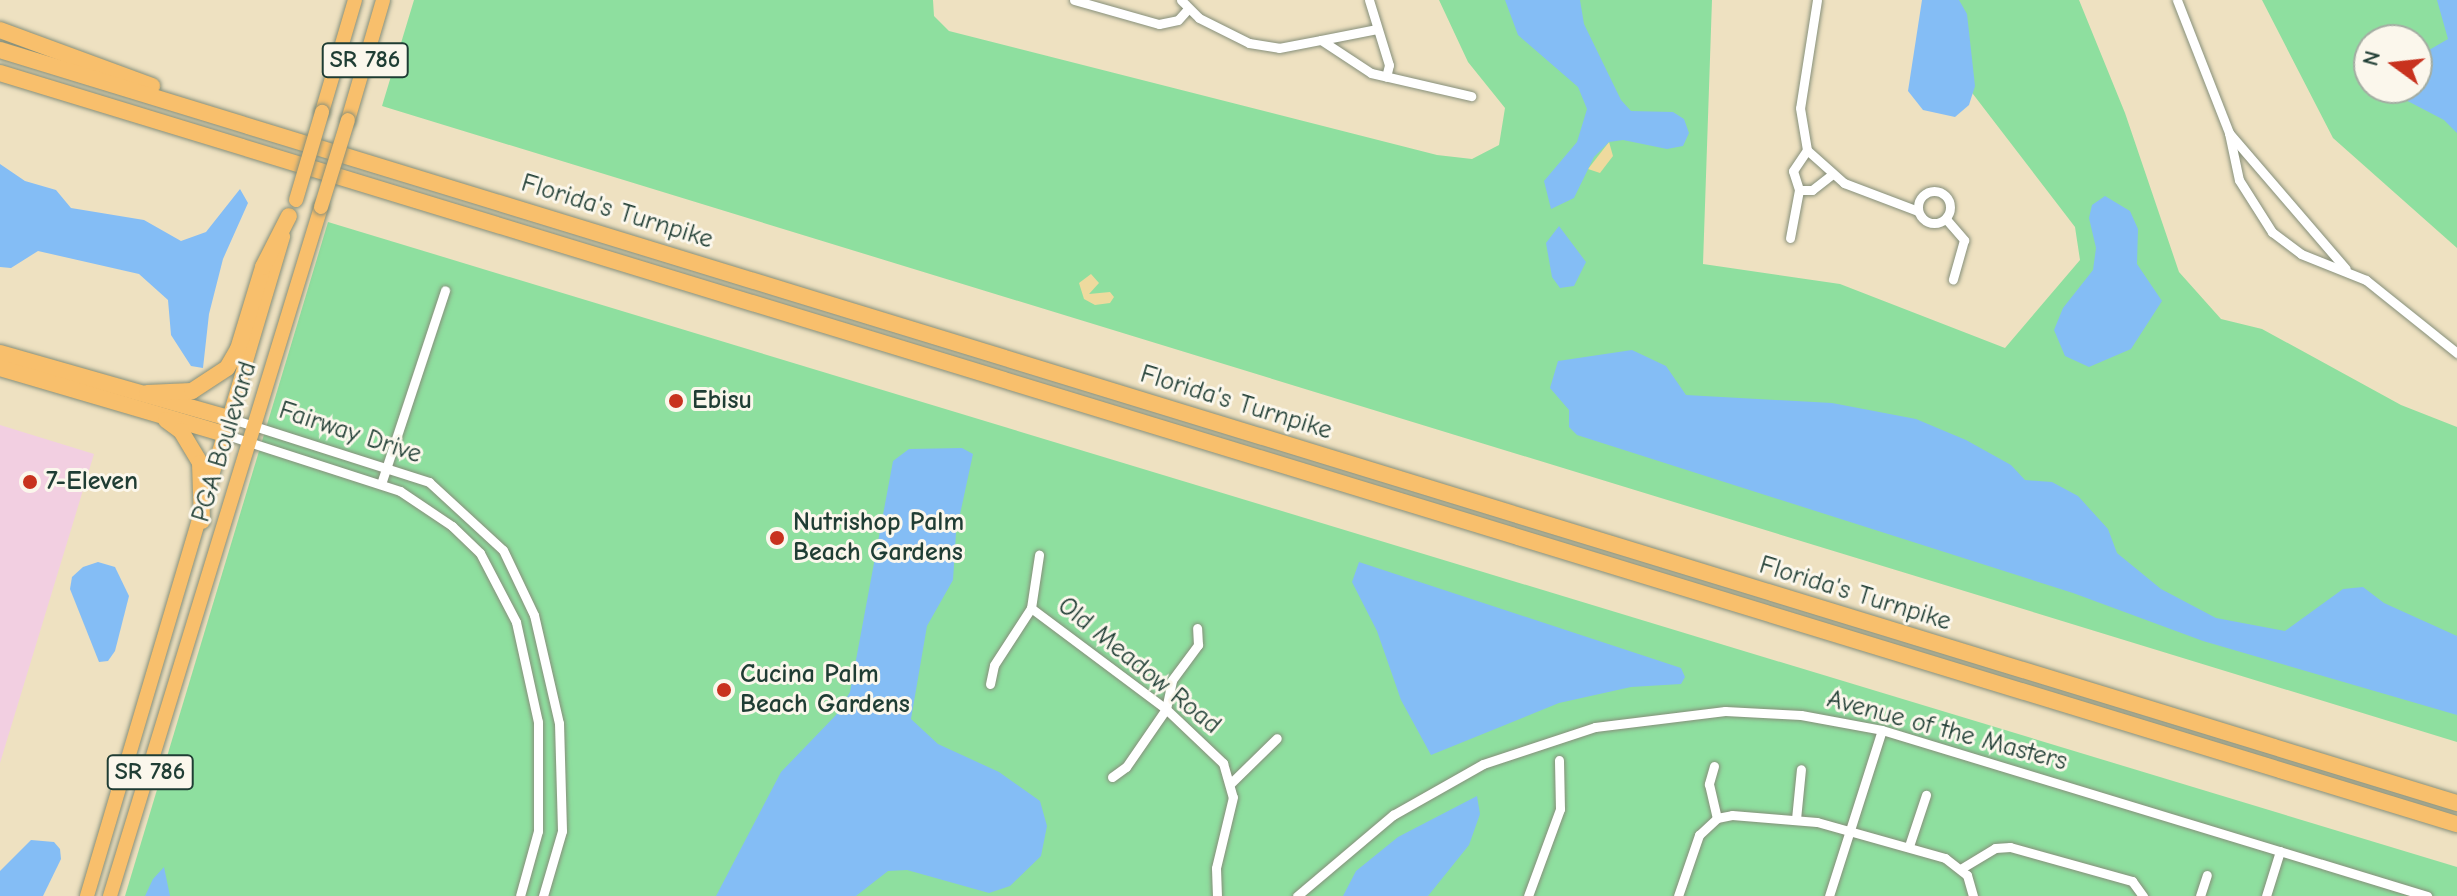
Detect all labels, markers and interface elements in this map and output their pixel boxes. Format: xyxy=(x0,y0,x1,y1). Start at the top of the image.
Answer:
north arrow xyxy=(2353,24,2433,104)
road number: SR 786 xyxy=(321,40,409,80)
text: N xyxy=(2357,48,2386,69)
street label: Florida's Turnpike xyxy=(517,168,717,256)
street label: PGA Boulevard xyxy=(186,358,264,526)
street label: Florida's Turnpike xyxy=(1136,359,1336,447)
place label: Ebisu xyxy=(692,385,752,417)
marker: Ebisu xyxy=(667,392,685,410)
street label: Fairway Drive xyxy=(275,395,425,471)
place label: 7-Eleven xyxy=(46,466,138,498)
marker: 7-Eleven xyxy=(21,473,39,491)
place label: Nutrishop Palm Beach Gardens xyxy=(793,507,964,568)
marker: Nutrishop Palm Beach Gardens xyxy=(768,529,786,547)
street label: Florida's Turnpike xyxy=(1755,550,1955,638)
street label: Old Meadow Road xyxy=(1051,591,1227,741)
place label: Cucina Palm Beach Gardens xyxy=(740,659,910,720)
marker: Cucina Palm Beach Gardens xyxy=(715,681,733,699)
street label: Avenue of the Masters xyxy=(1823,684,2071,778)
road number: SR 786 xyxy=(106,752,194,792)

